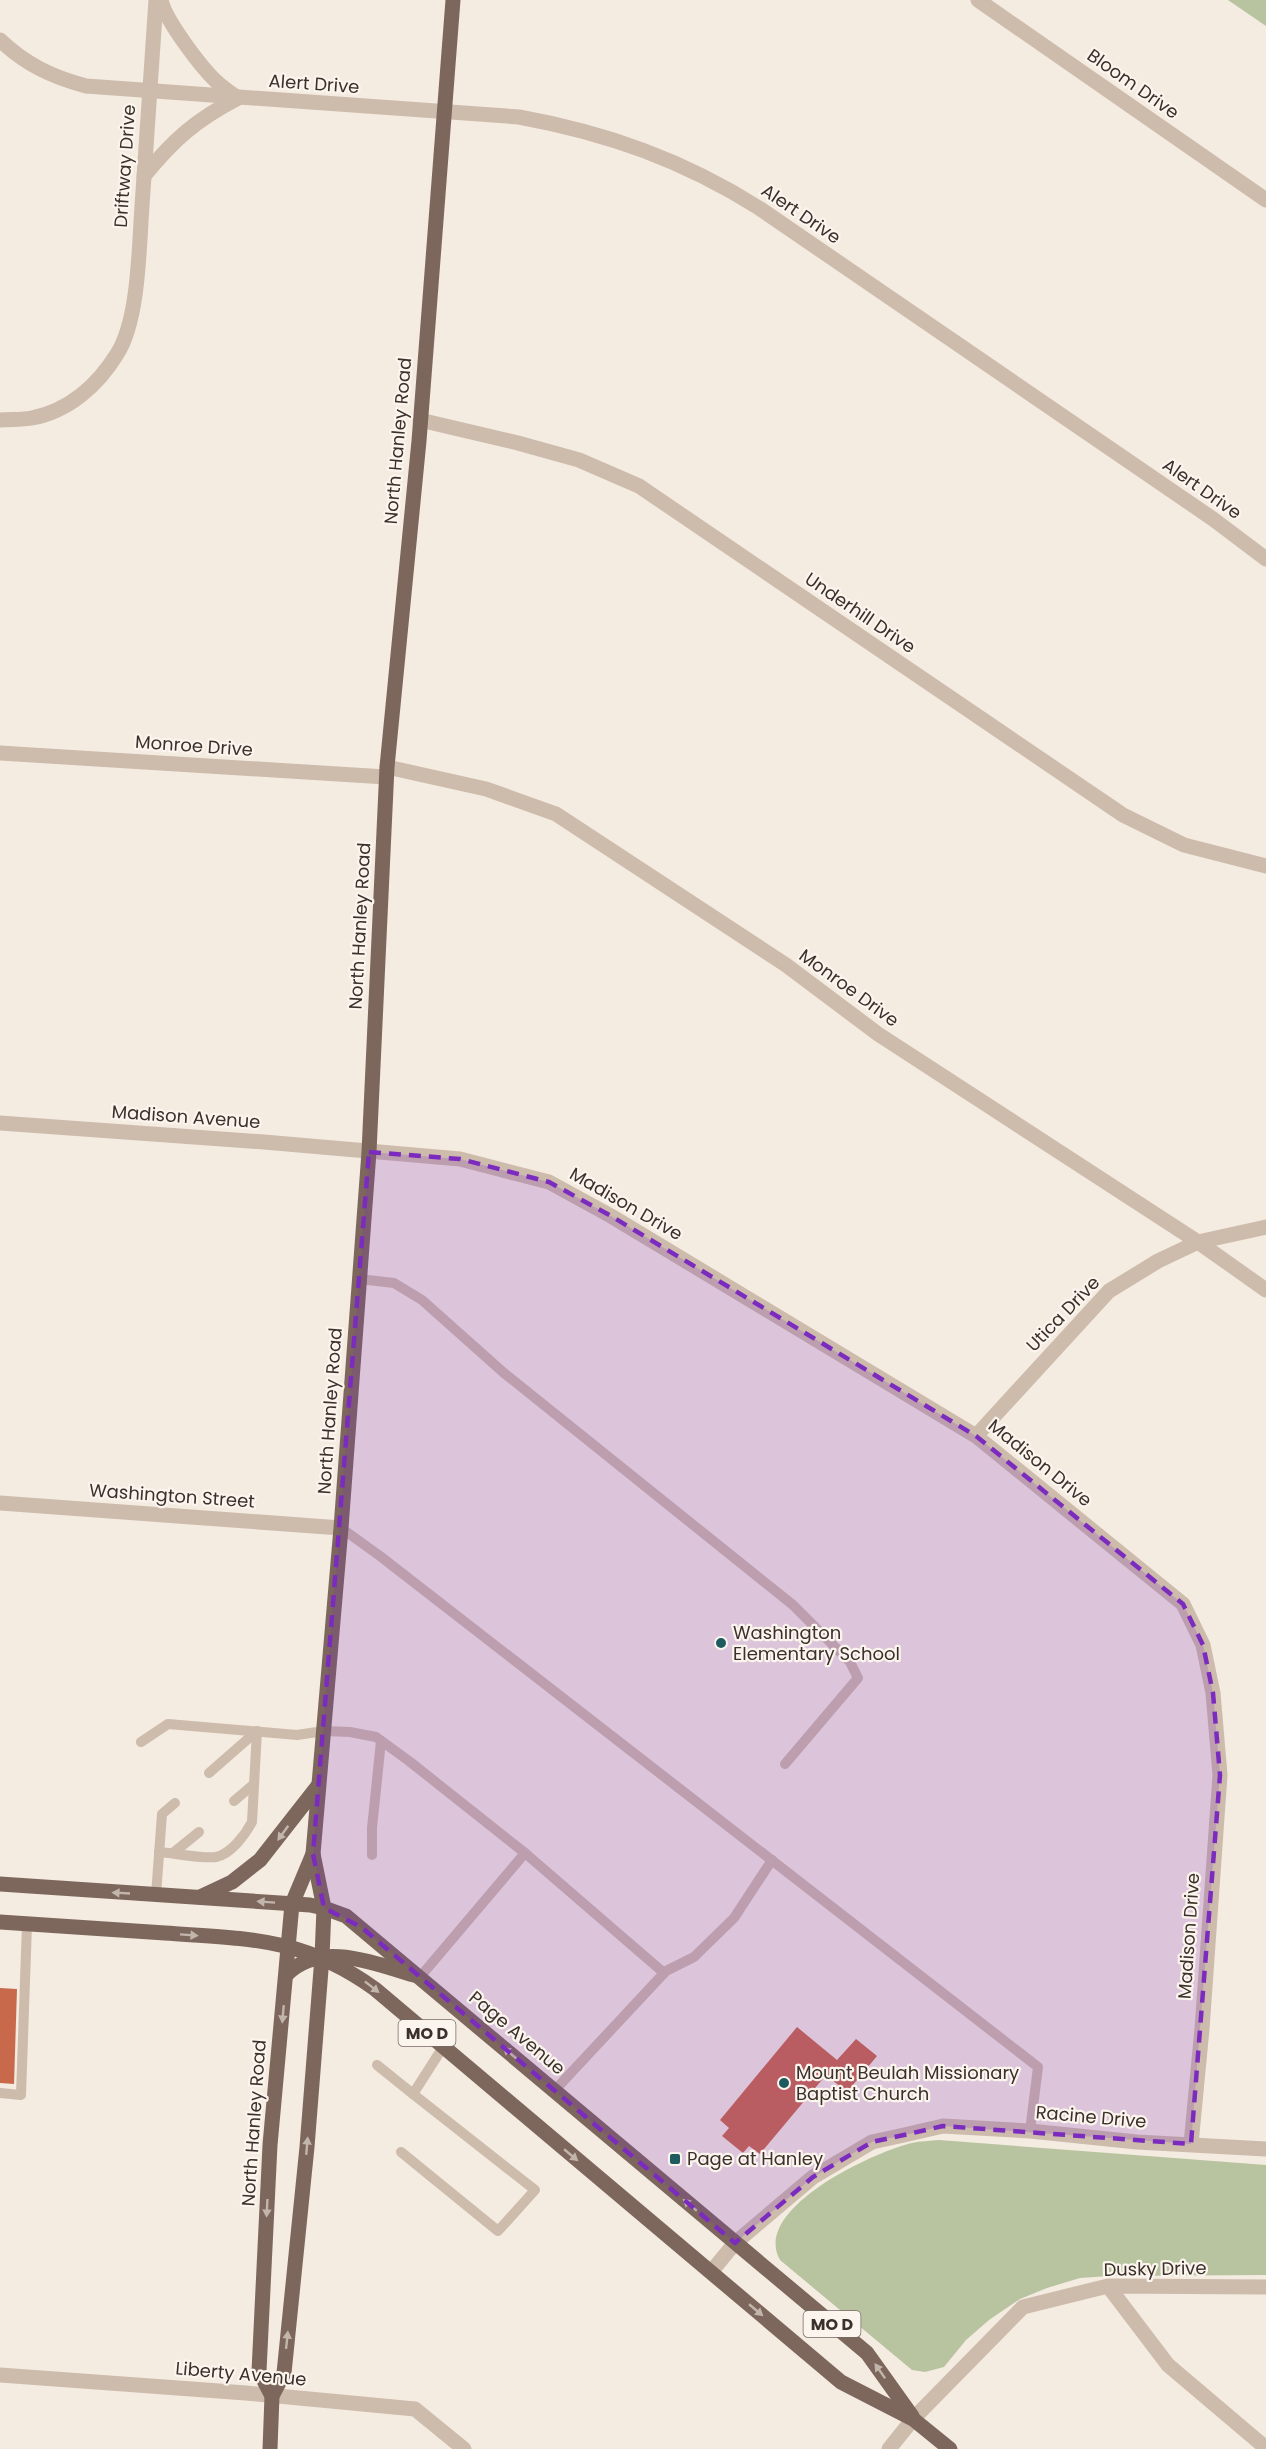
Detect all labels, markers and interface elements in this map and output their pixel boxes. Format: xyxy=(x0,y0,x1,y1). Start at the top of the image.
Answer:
street label: Bloom Drive xyxy=(1082,43,1184,125)
street label: Alert Drive xyxy=(268,68,360,99)
street label: Driftway Drive xyxy=(108,104,141,228)
street label: Alert Drive xyxy=(757,178,846,249)
street label: North Hanley Road xyxy=(378,357,417,525)
street label: Alert Drive xyxy=(1158,452,1247,525)
street label: Underhill Drive xyxy=(800,566,921,659)
street label: Monroe Drive xyxy=(134,729,254,762)
street label: North Hanley Road xyxy=(343,842,376,1010)
street label: Monroe Drive xyxy=(794,943,904,1032)
street label: Madison Avenue xyxy=(111,1099,261,1134)
street label: Madison Drive xyxy=(565,1161,687,1246)
street label: Utica Drive xyxy=(1020,1270,1105,1357)
street label: North Hanley Road xyxy=(311,1327,348,1495)
street label: Madison Drive xyxy=(983,1413,1097,1512)
street label: Washington Street xyxy=(88,1477,256,1514)
place label: Washington Elementary School xyxy=(733,1620,900,1666)
marker: Washington Elementary School xyxy=(714,1636,728,1650)
one-way arrow xyxy=(277,1825,289,1841)
street label: Madison Drive xyxy=(1172,1872,1205,2000)
one-way arrow xyxy=(111,1889,130,1898)
one-way arrow xyxy=(256,1897,275,1907)
one-way arrow xyxy=(179,1930,198,1940)
one-way arrow xyxy=(365,1981,380,1993)
street label: Page Avenue xyxy=(464,1985,571,2080)
one-way arrow xyxy=(278,2004,288,2023)
road number: MO D xyxy=(398,2020,456,2046)
street label: North Hanley Road xyxy=(235,2039,272,2207)
one-way arrow xyxy=(503,2047,518,2060)
place label: Mount Beulah Missionary Baptist Church xyxy=(796,2060,1019,2106)
marker: Mount Beulah Missionary Baptist Church xyxy=(777,2076,791,2090)
street label: Racine Drive xyxy=(1035,2099,1147,2134)
one-way arrow xyxy=(302,2136,312,2155)
place label: Page at Hanley xyxy=(687,2146,823,2171)
one-way arrow xyxy=(563,2148,578,2161)
marker: Page at Hanley xyxy=(668,2152,682,2166)
one-way arrow xyxy=(263,2198,272,2217)
one-way arrow xyxy=(683,2199,698,2212)
street label: Dusky Drive xyxy=(1103,2255,1207,2282)
one-way arrow xyxy=(748,2303,763,2316)
road number: MO D xyxy=(804,2311,860,2337)
one-way arrow xyxy=(282,2331,292,2350)
street label: Liberty Avenue xyxy=(175,2355,308,2392)
one-way arrow xyxy=(875,2363,886,2379)

